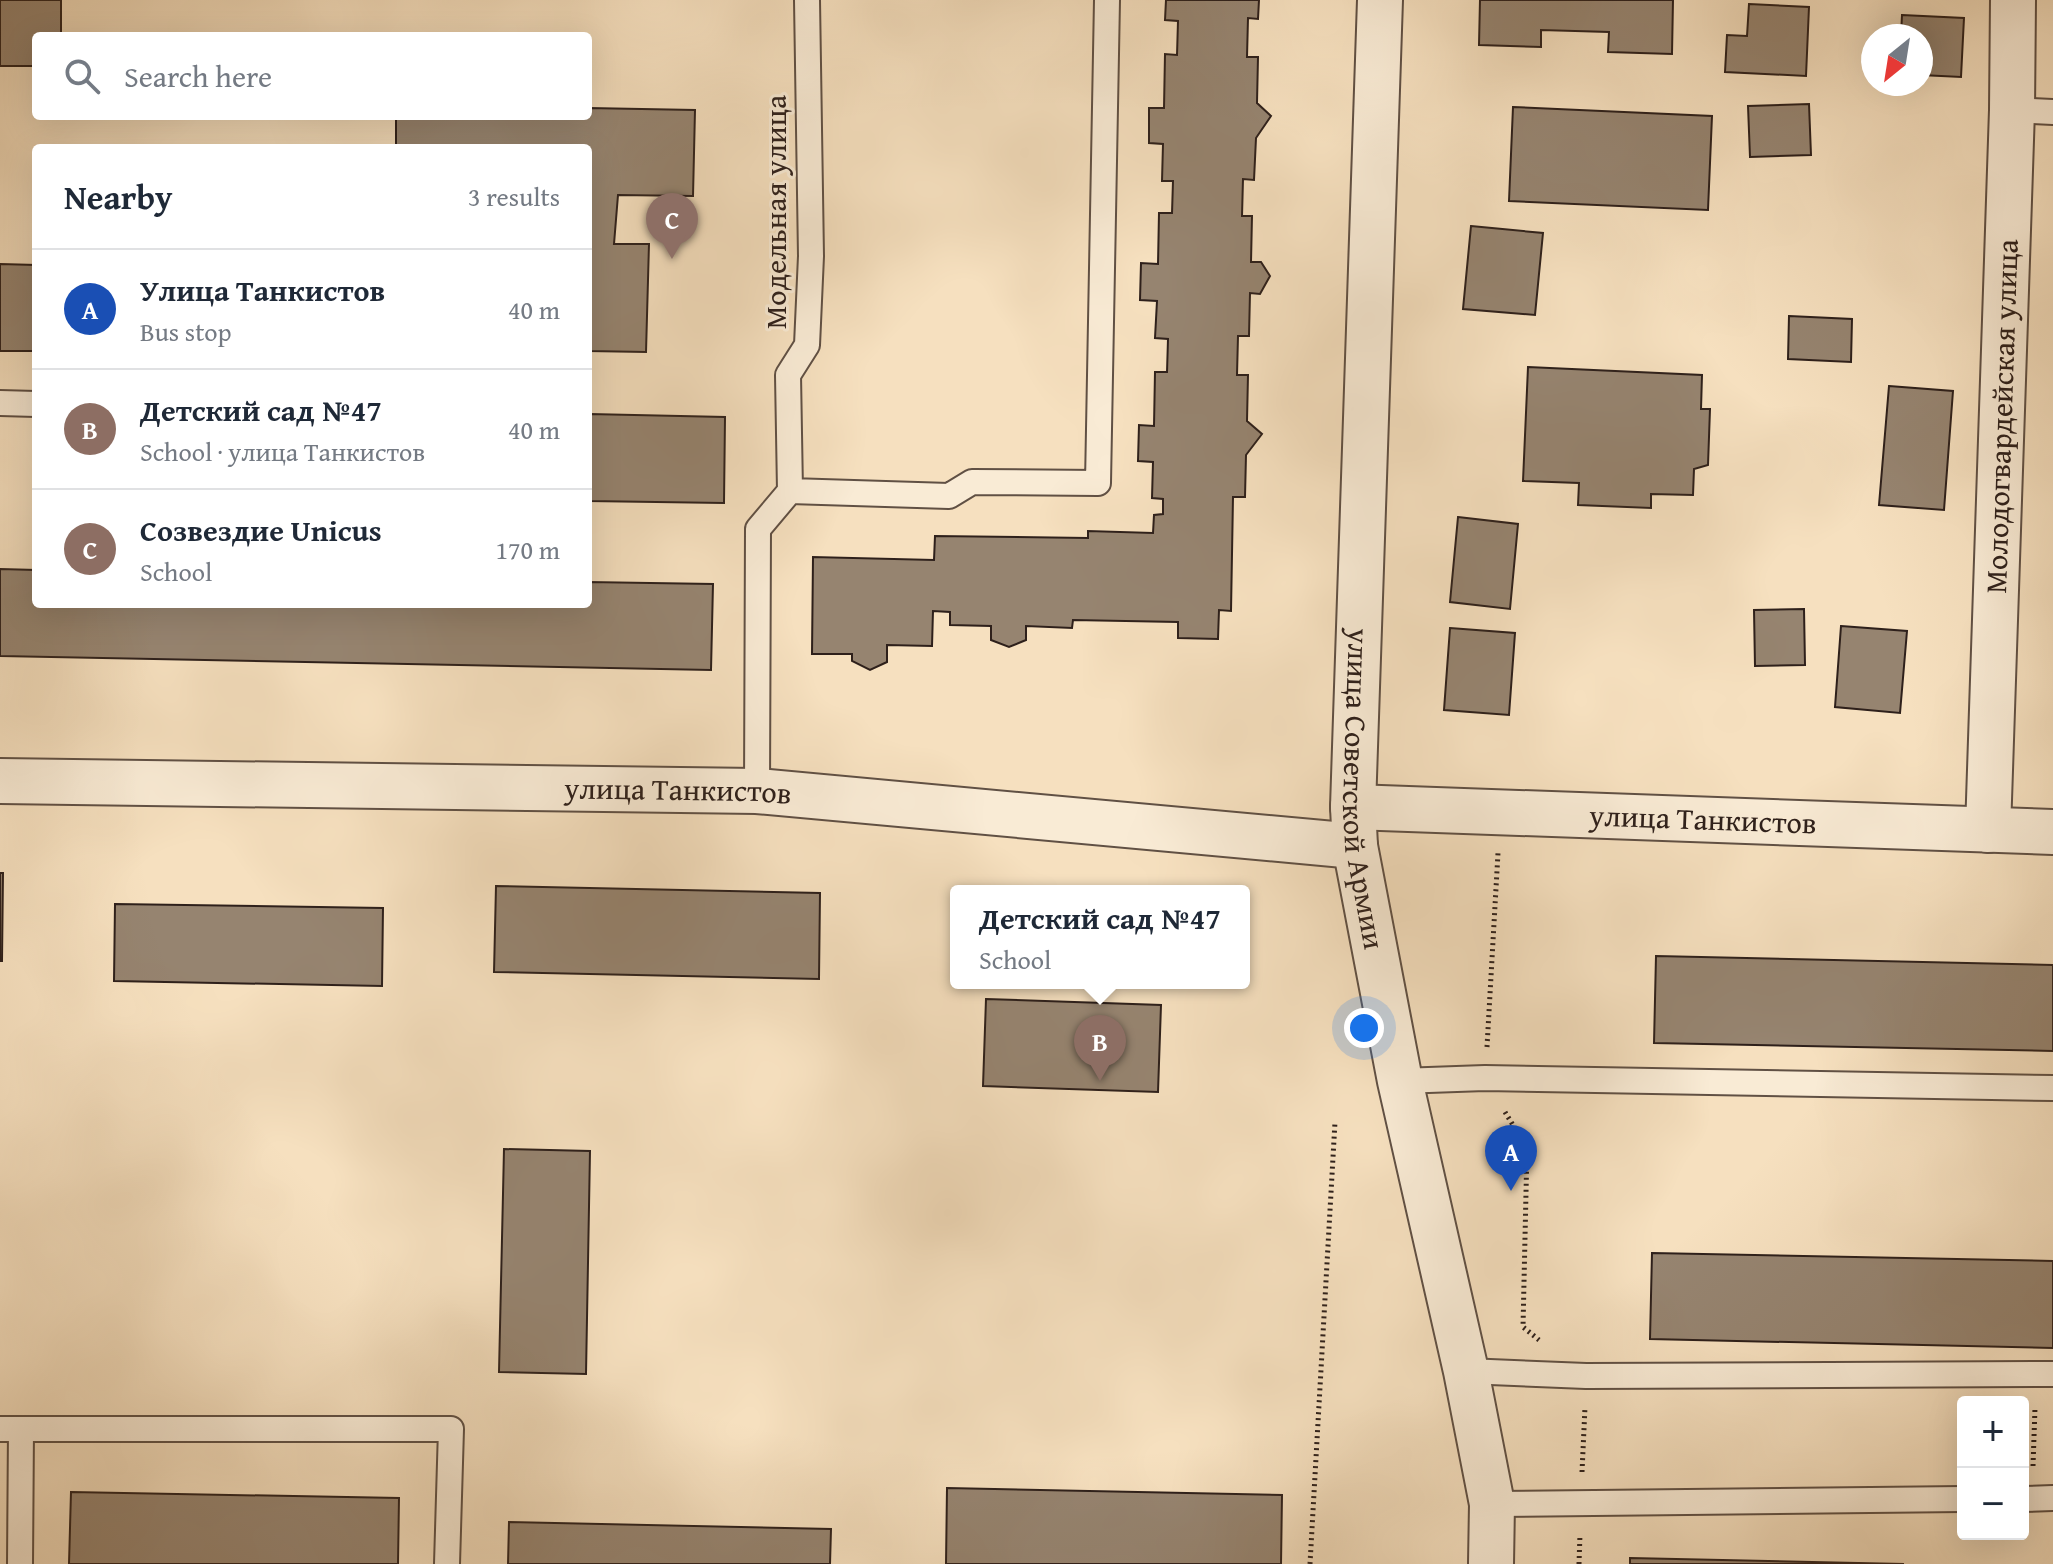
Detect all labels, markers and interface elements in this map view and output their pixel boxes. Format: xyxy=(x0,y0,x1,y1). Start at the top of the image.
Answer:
north arrow xyxy=(1861,24,1933,96)
search box xyxy=(32,32,592,120)
icon: search xyxy=(60,54,104,98)
text: Search here xyxy=(124,54,272,98)
street label: Модельная улица xyxy=(753,94,797,329)
text: Nearby xyxy=(64,172,173,221)
text: 3 results xyxy=(468,177,560,216)
pin: C xyxy=(646,193,698,259)
street label: Молодогвардейская улица xyxy=(1973,238,2029,594)
text: Улица Танкистов xyxy=(140,268,385,312)
text: A xyxy=(82,290,98,329)
text: 40 m xyxy=(508,290,560,329)
text: Bus stop xyxy=(140,312,232,351)
text: Детский сад №47 xyxy=(140,388,382,432)
text: B xyxy=(82,410,98,449)
text: 40 m xyxy=(508,410,560,449)
text: School · улица Танкистов xyxy=(140,432,425,471)
text: Созвездие Unicus xyxy=(140,508,382,552)
text: C xyxy=(83,530,97,569)
text: 170 m xyxy=(495,530,560,569)
text: School xyxy=(140,552,212,591)
street label: улица Советской Армии xyxy=(1332,627,1397,953)
street label: улица Танкистов xyxy=(563,765,794,815)
street label: улица Танкистов xyxy=(1587,792,1817,845)
popup xyxy=(950,885,1250,989)
text: Детский сад №47 xyxy=(979,896,1221,940)
text: School xyxy=(979,940,1051,979)
your location xyxy=(1344,1008,1384,1048)
pin: B xyxy=(1074,1015,1126,1081)
pin: A xyxy=(1485,1125,1537,1191)
map controls xyxy=(1957,1396,2029,1540)
button: + xyxy=(1957,1396,2029,1468)
button: − xyxy=(1957,1468,2029,1540)

